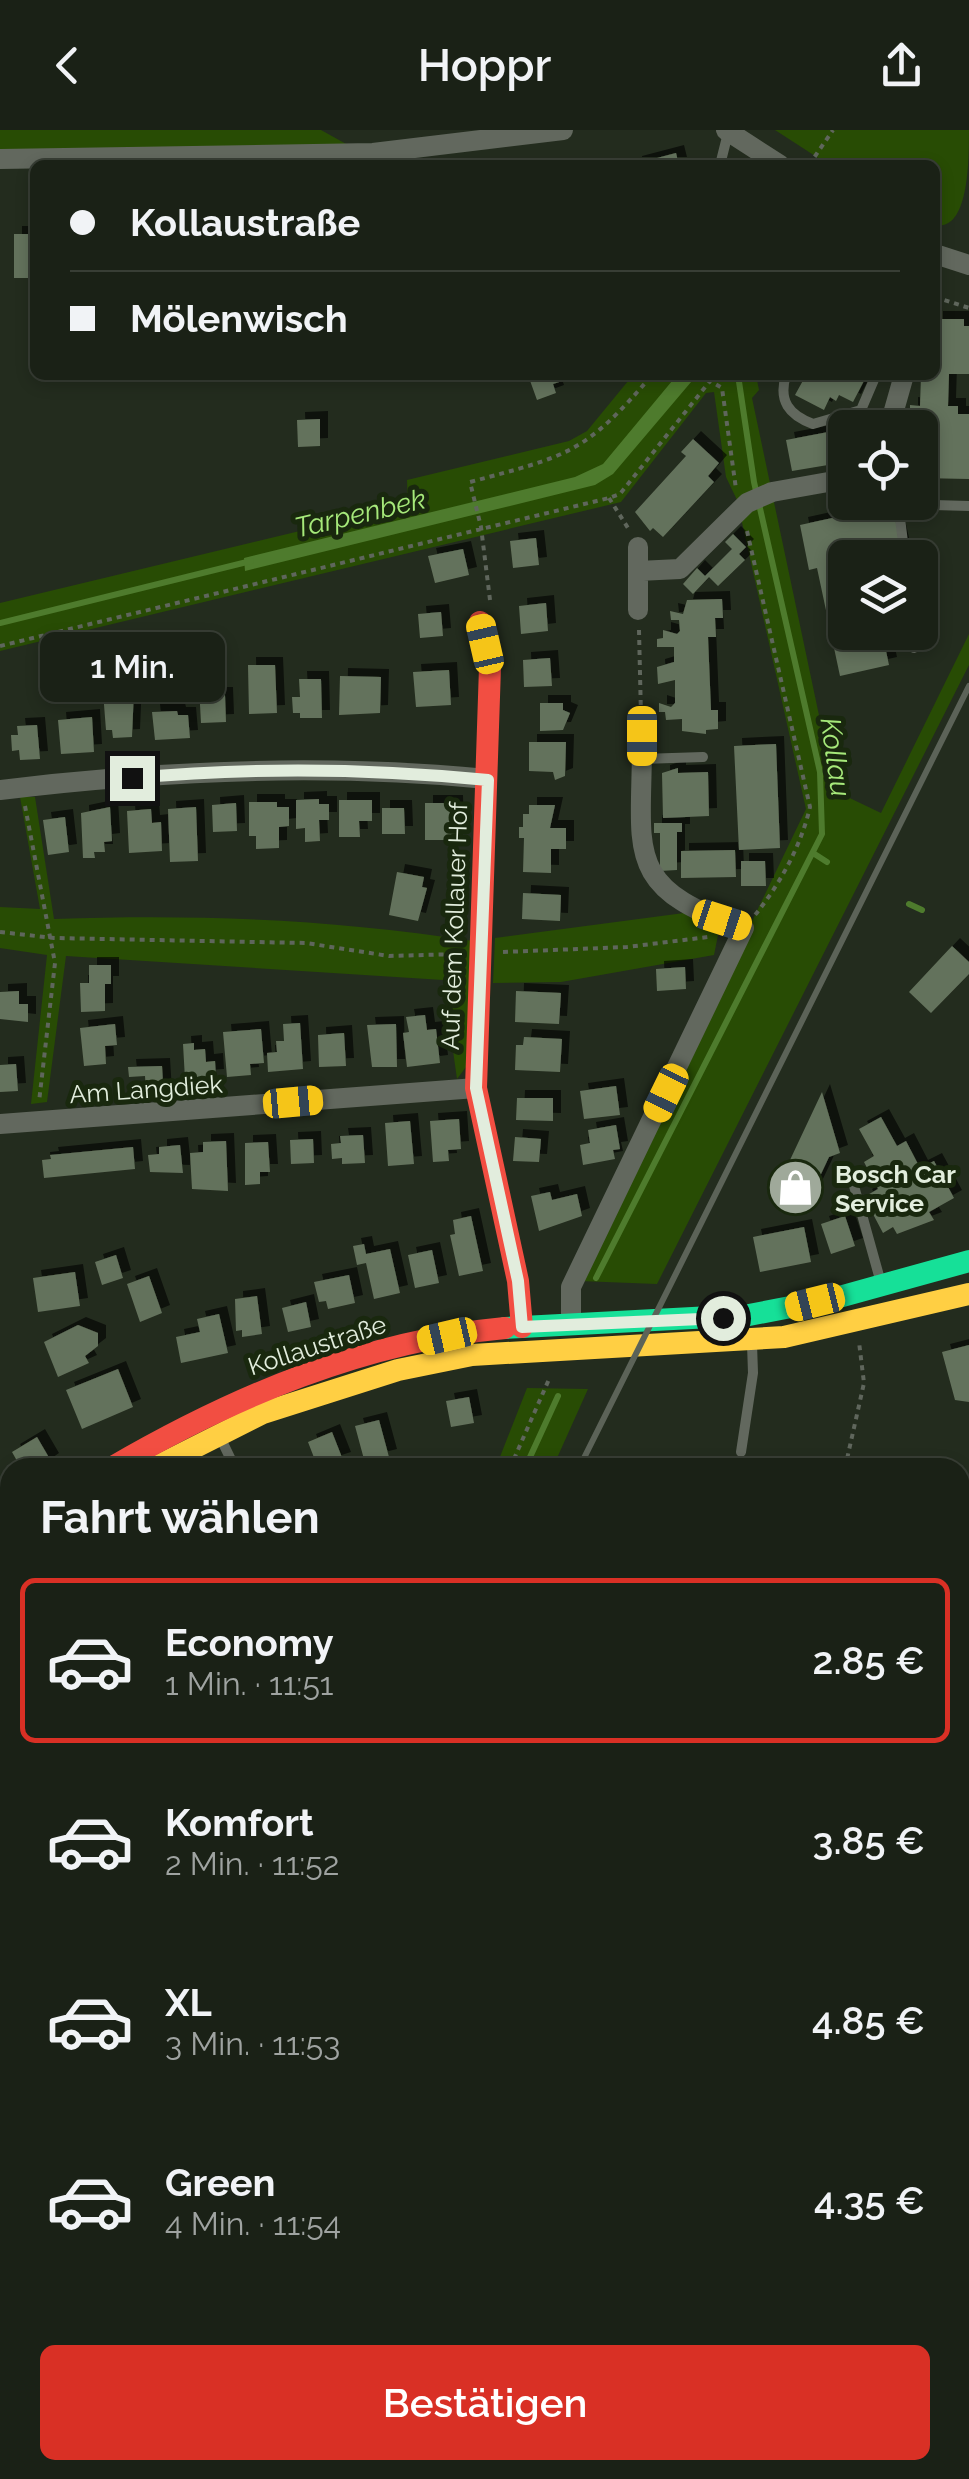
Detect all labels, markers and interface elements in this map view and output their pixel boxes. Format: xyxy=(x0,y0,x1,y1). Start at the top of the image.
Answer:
icon: back xyxy=(40,38,95,93)
icon: share xyxy=(874,38,929,93)
text: Hoppr xyxy=(418,39,551,92)
text: Kollaustraße xyxy=(130,200,360,245)
text: Mölenwisch xyxy=(130,296,348,341)
map controls xyxy=(828,410,938,650)
button: locate xyxy=(828,410,938,520)
water label: Tarpenbek xyxy=(291,482,429,545)
button: layers xyxy=(828,540,938,650)
car xyxy=(464,611,506,677)
callout: 1 Min. xyxy=(39,633,224,703)
text: 1 Min. xyxy=(90,648,175,685)
car xyxy=(627,706,657,766)
water label: Kollau xyxy=(814,715,857,799)
route end xyxy=(110,756,155,801)
street label: Auf dem Kollauer Hof xyxy=(435,800,473,1050)
car xyxy=(689,896,755,944)
car xyxy=(639,1059,693,1127)
street label: Am Langdiek xyxy=(68,1069,224,1109)
car xyxy=(262,1084,324,1120)
shop icon: Bosch Car Service xyxy=(766,1158,826,1218)
place label: Bosch Car Service xyxy=(835,1159,956,1218)
car xyxy=(782,1280,848,1324)
route start xyxy=(701,1296,746,1341)
street label: Kollaustraße xyxy=(244,1309,390,1381)
car xyxy=(414,1315,480,1357)
text: Fahrt wählen xyxy=(40,1491,320,1544)
icon: car xyxy=(45,1616,135,1706)
text: Economy xyxy=(165,1620,334,1665)
text: 2.85 € xyxy=(813,1638,925,1683)
text: 1 Min. · 11:51 xyxy=(165,1665,334,1702)
icon: car xyxy=(45,1796,135,1886)
text: Komfort xyxy=(165,1800,314,1845)
text: 3.85 € xyxy=(813,1818,925,1863)
text: 2 Min. · 11:52 xyxy=(165,1845,339,1882)
icon: car xyxy=(45,1976,135,2066)
text: XL xyxy=(165,1980,212,2025)
text: 4.85 € xyxy=(812,1998,925,2043)
text: 3 Min. · 11:53 xyxy=(165,2025,340,2062)
icon: car xyxy=(45,2156,135,2246)
text: Green xyxy=(165,2160,275,2205)
text: 4.35 € xyxy=(814,2178,925,2223)
text: 4 Min. · 11:54 xyxy=(165,2205,341,2242)
button: Bestätigen xyxy=(40,2345,930,2460)

